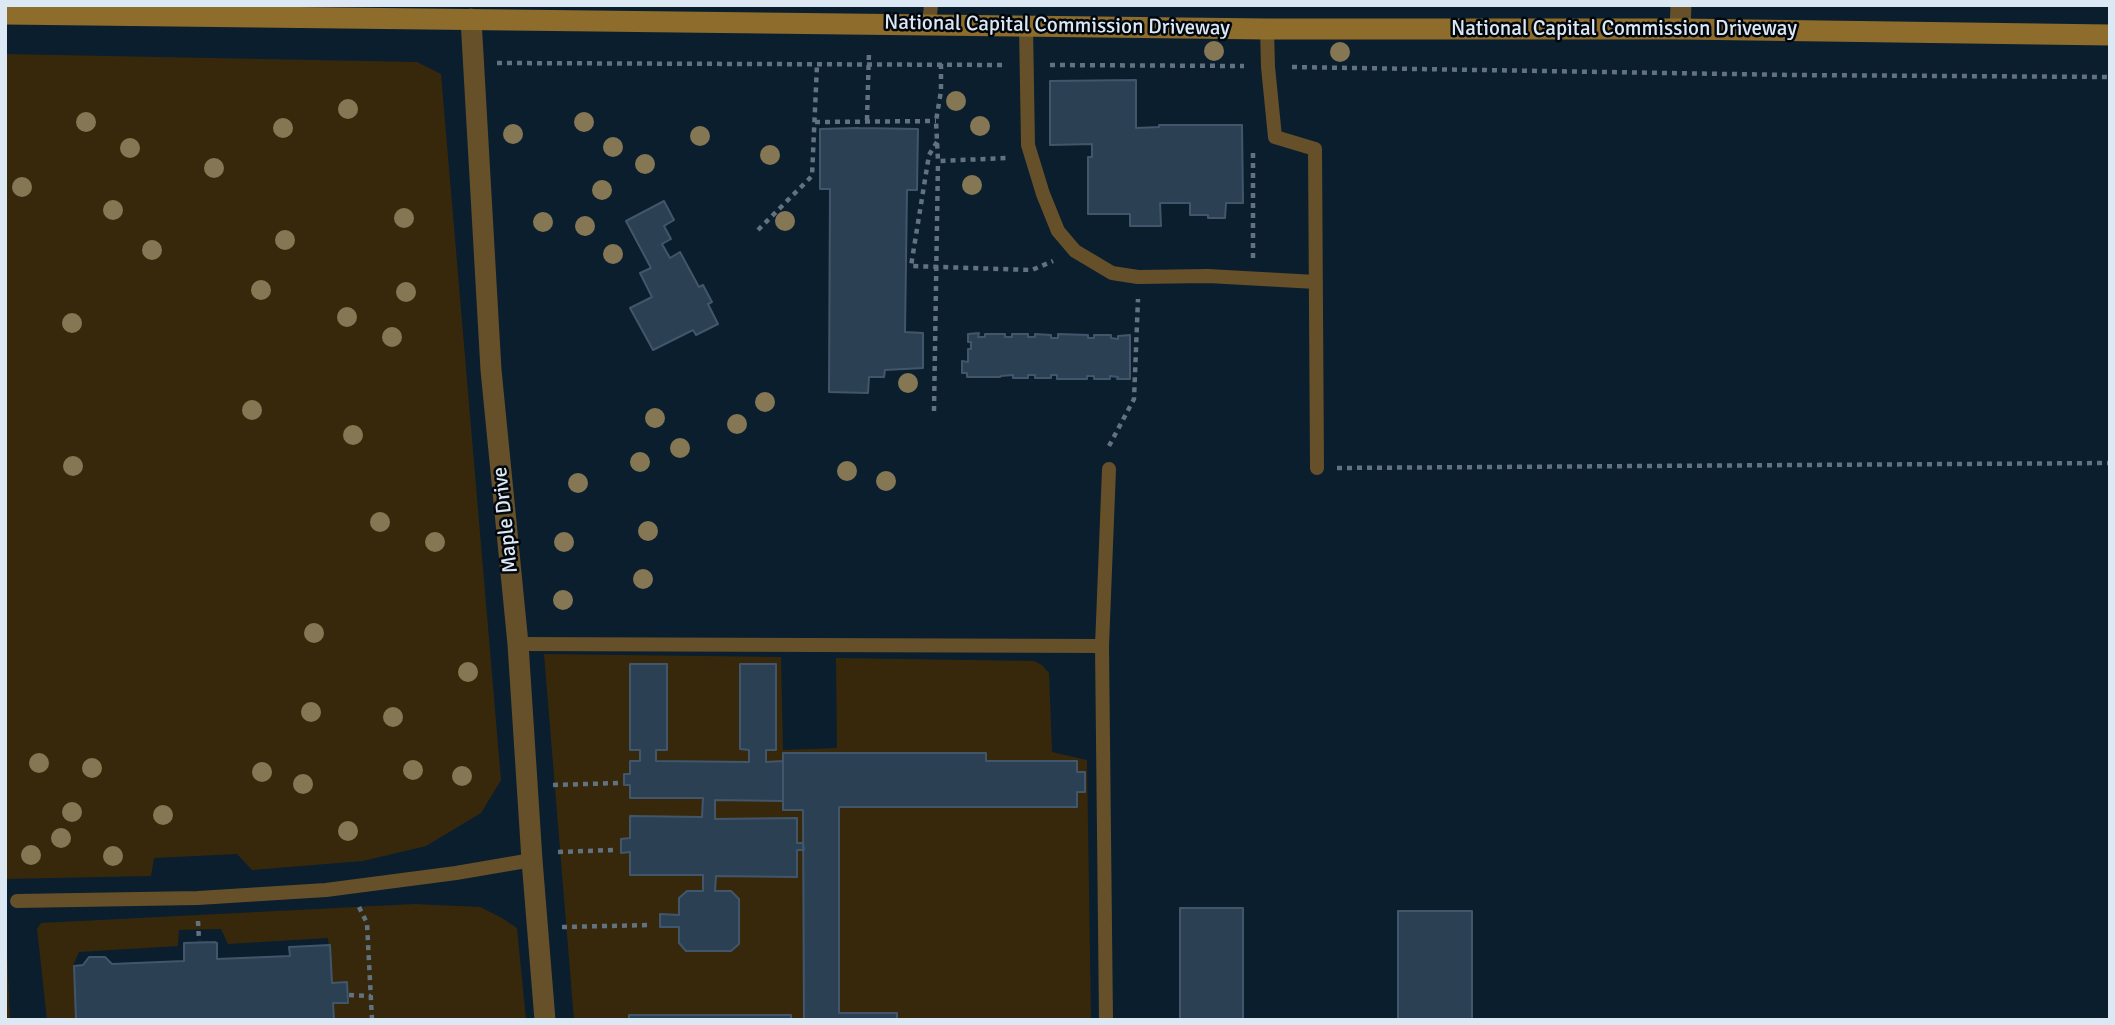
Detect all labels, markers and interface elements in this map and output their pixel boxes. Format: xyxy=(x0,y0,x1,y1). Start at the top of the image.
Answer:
street label: National Capital Commission Driveway xyxy=(884,10,1230,42)
street label: National Capital Commission Driveway xyxy=(1451,16,1797,42)
street label: Maple Drive xyxy=(488,466,524,574)

